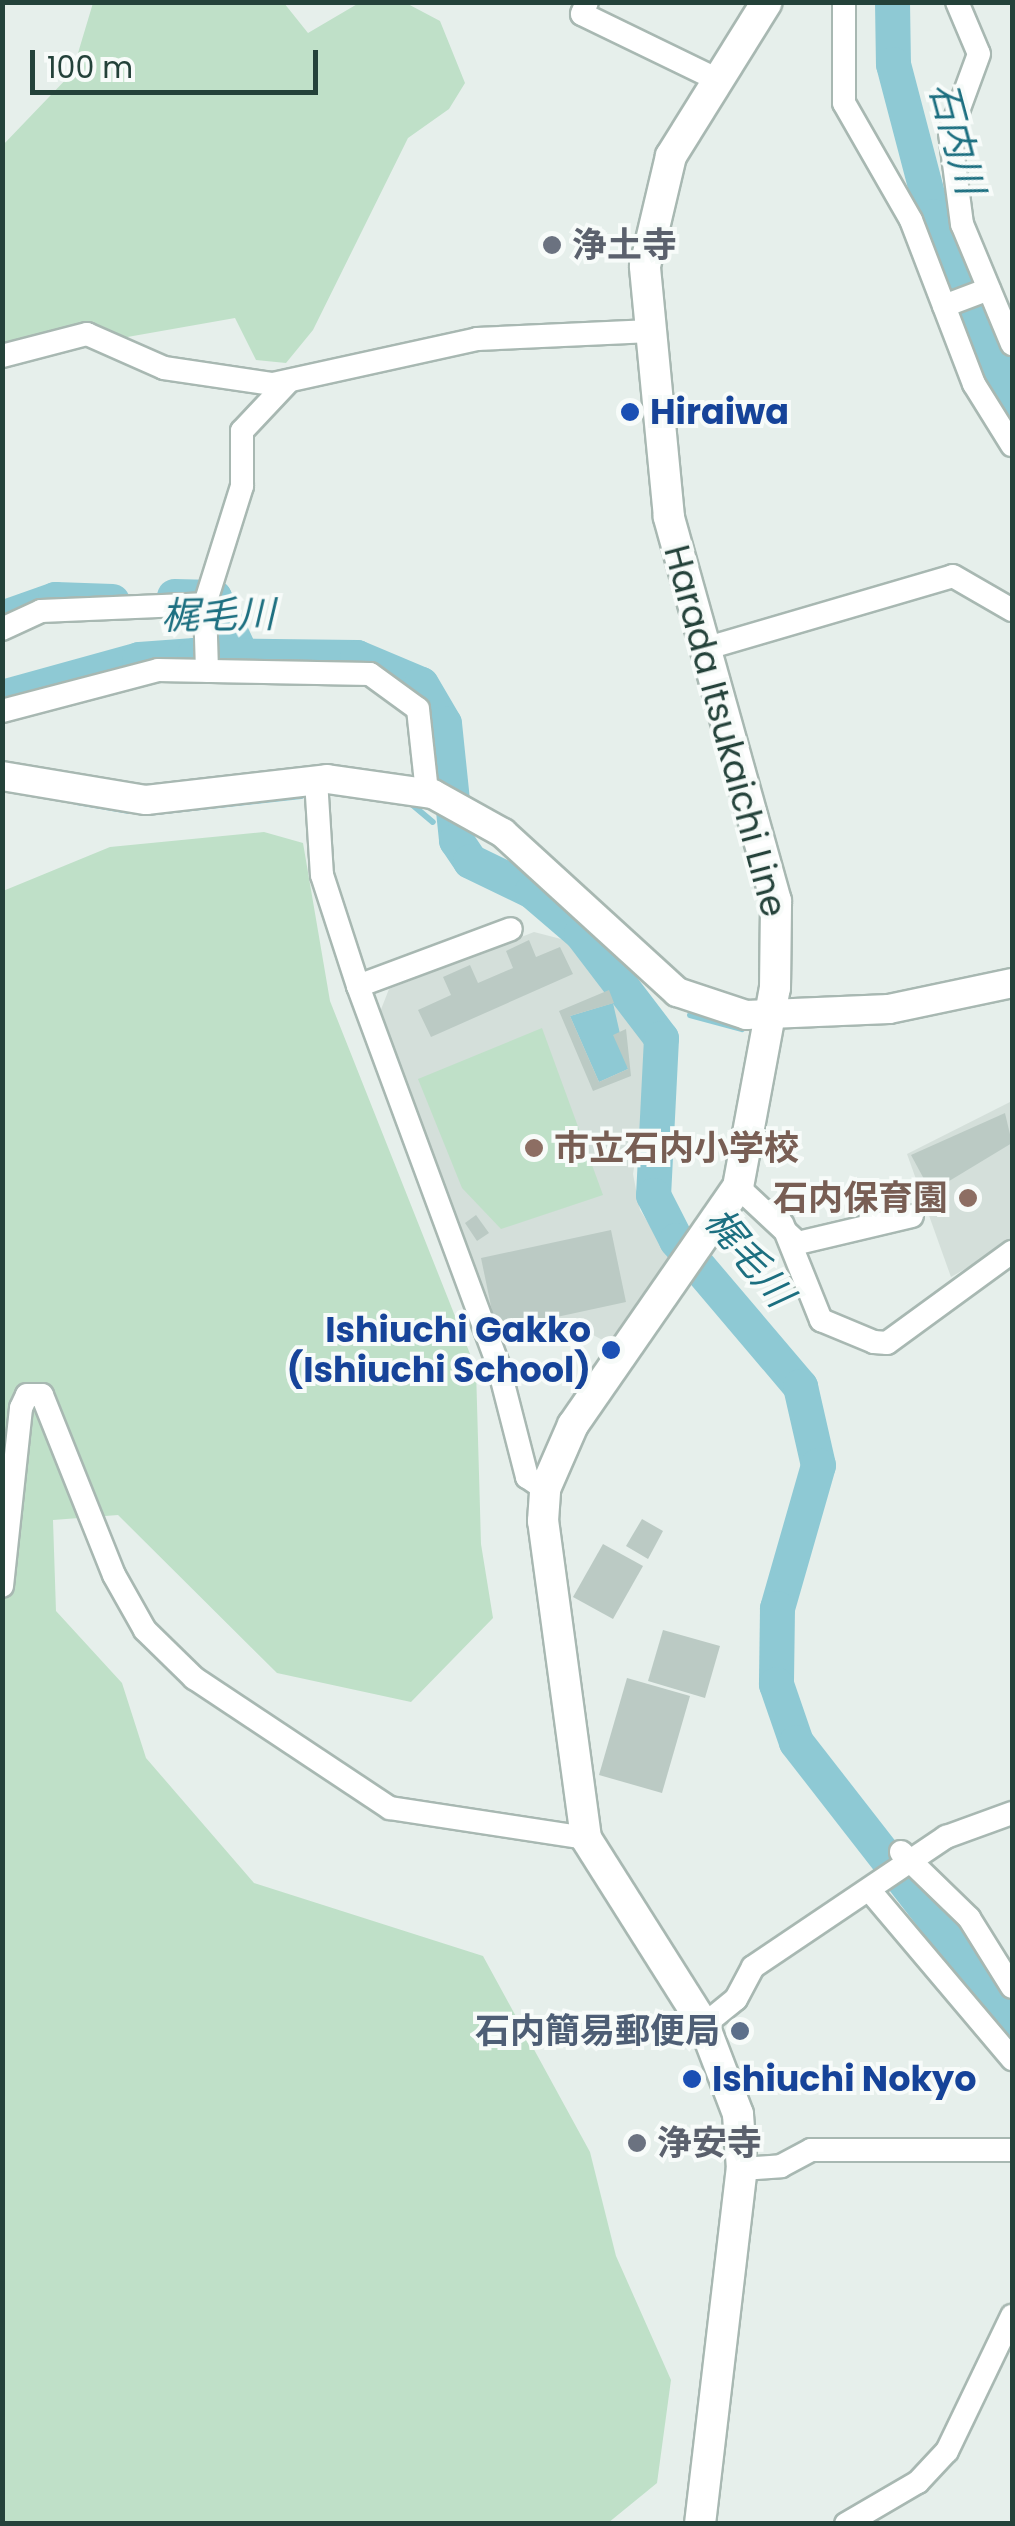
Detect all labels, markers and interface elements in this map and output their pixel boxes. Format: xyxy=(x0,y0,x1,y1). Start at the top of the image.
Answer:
scale bar xyxy=(35,30,322,92)
text: 100 m xyxy=(47,46,133,89)
water label: 石内川 xyxy=(920,77,994,199)
place label: 浄土寺 xyxy=(572,224,677,266)
marker: 浄土寺 xyxy=(541,234,563,256)
place label: Hiraiwa xyxy=(650,391,789,433)
marker: Hiraiwa xyxy=(619,401,641,423)
street label: Harada Itsukaichi Line xyxy=(655,541,795,921)
water label: 梶毛川 xyxy=(161,591,275,639)
place label: 市立石内小学校 xyxy=(554,1127,799,1169)
marker: 市立石内小学校 xyxy=(523,1137,545,1159)
place label: 石内保育園 xyxy=(773,1177,948,1219)
marker: 石内保育園 xyxy=(957,1187,979,1209)
water label: 梶毛川 xyxy=(695,1198,803,1316)
place label: Ishiuchi Gakko (Ishiuchi School) xyxy=(287,1309,591,1391)
marker: Ishiuchi Gakko (Ishiuchi School) xyxy=(600,1339,622,1361)
place label: 石内簡易郵便局 xyxy=(475,2010,720,2052)
marker: 石内簡易郵便局 xyxy=(729,2020,751,2042)
place label: Ishiuchi Nokyo xyxy=(712,2058,977,2100)
marker: Ishiuchi Nokyo xyxy=(681,2068,703,2090)
place label: 浄安寺 xyxy=(657,2122,762,2164)
marker: 浄安寺 xyxy=(626,2132,648,2154)

